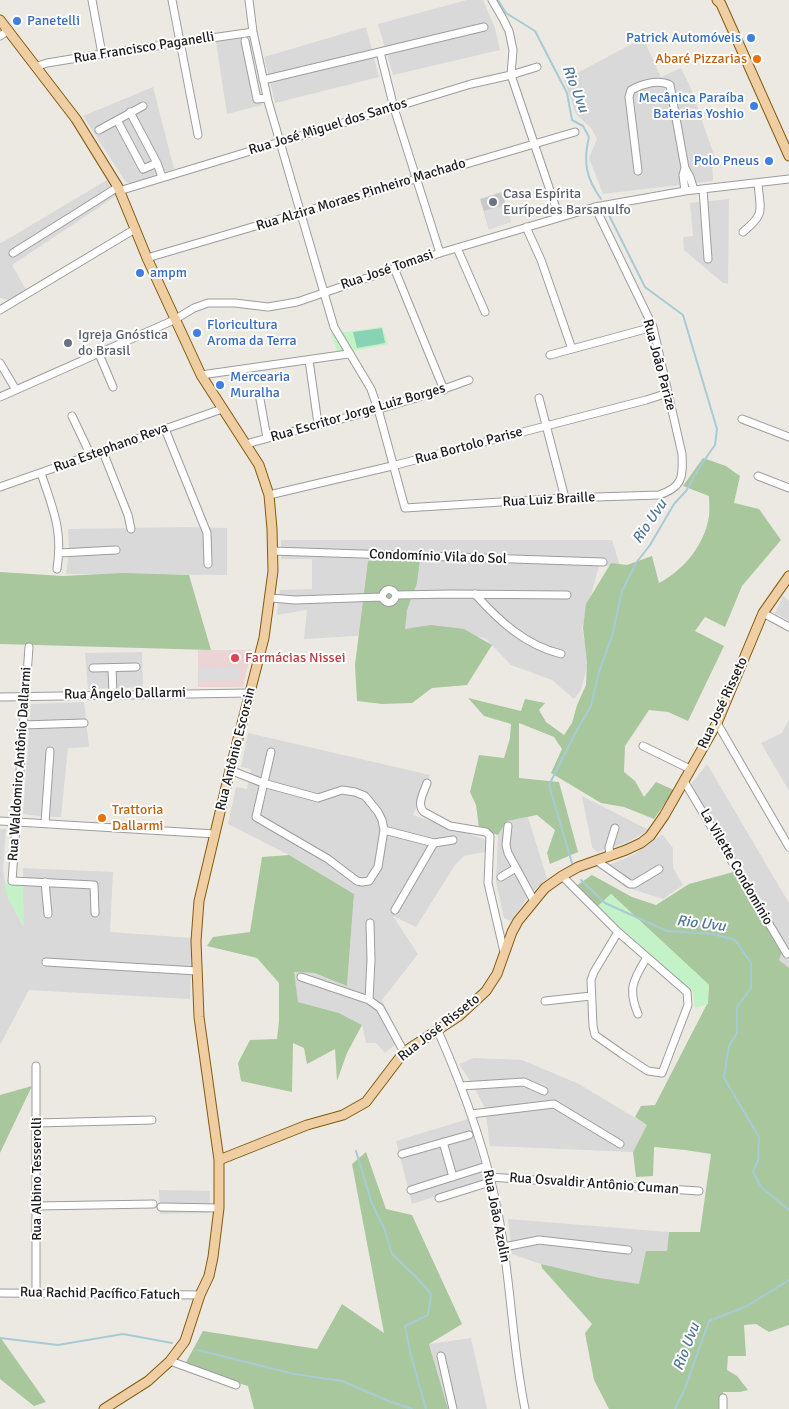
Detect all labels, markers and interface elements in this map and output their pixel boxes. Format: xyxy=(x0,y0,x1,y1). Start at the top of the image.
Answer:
place label: Panetelli xyxy=(27,13,80,29)
marker: Panetelli xyxy=(11,15,23,27)
street label: Rua Francisco Paganelli xyxy=(73,29,215,67)
place label: Patrick Automóveis xyxy=(626,30,741,46)
marker: Patrick Automóveis xyxy=(745,32,757,44)
place label: Abaré Pizzarias xyxy=(655,51,747,67)
marker: Abaré Pizzarias xyxy=(751,53,763,65)
water label: Rio Uvu xyxy=(558,63,592,115)
place label: Mecânica Paraíba Baterias Yoshio xyxy=(639,90,744,122)
street label: Rua José Miguel dos Santos xyxy=(247,95,409,159)
marker: Mecânica Paraíba Baterias Yoshio xyxy=(748,100,760,112)
place label: Polo Pneus xyxy=(694,153,759,169)
street label: Rua Alzira Moraes Pinheiro Machado xyxy=(254,155,468,235)
marker: Polo Pneus xyxy=(763,155,775,167)
place label: Casa Espírita Eurípedes Barsanulfo xyxy=(503,186,631,218)
marker: Casa Espírita Eurípedes Barsanulfo xyxy=(487,196,499,208)
street label: Rua José Tomasi xyxy=(338,246,436,294)
place label: ampm xyxy=(150,265,187,281)
marker: ampm xyxy=(134,267,146,279)
place label: Floricultura Aroma da Terra xyxy=(207,317,297,350)
street label: Rua João Parize xyxy=(639,317,679,413)
place label: Igreja Gnóstica do Brasil xyxy=(78,327,168,360)
marker: Floricultura Aroma da Terra xyxy=(191,327,203,339)
marker: Igreja Gnóstica do Brasil xyxy=(62,337,74,349)
place label: Mercearia Muralha xyxy=(230,369,290,402)
marker: Mercearia Muralha xyxy=(214,379,226,391)
street label: Rua Escritor Jorge Luiz Borges xyxy=(269,380,447,446)
street label: Rua Estephano Reva xyxy=(52,420,170,476)
street label: Rua Bortolo Parise xyxy=(413,424,525,468)
street label: Rua Luiz Braille xyxy=(502,489,596,511)
water label: Rio Uvu xyxy=(629,497,671,547)
street label: Condomínio Vila do Sol xyxy=(369,546,507,568)
place label: Farmácias Nissei xyxy=(245,650,345,666)
marker: Farmácias Nissei xyxy=(229,652,241,664)
street label: Rua José Risseto xyxy=(694,654,752,752)
street label: Rua Waldomiro Antônio Dallarmi xyxy=(5,666,35,862)
street label: Rua Ângelo Dallarmi xyxy=(64,685,186,703)
street label: Rua Antônio Escorsin xyxy=(213,686,259,812)
place label: Trattoria Dallarmi xyxy=(112,802,163,834)
street label: La Vilette Condomínio xyxy=(696,806,776,928)
marker: Trattoria Dallarmi xyxy=(96,812,108,824)
water label: Rio Uvu xyxy=(675,912,727,936)
street label: Rua José Risseto xyxy=(395,991,483,1065)
street label: Rua Albino Tesserolli xyxy=(29,1117,45,1241)
street label: Rua João Azolin xyxy=(479,1168,513,1264)
street label: Rua Osvaldir Antônio Cuman xyxy=(509,1170,679,1198)
street label: Rua Rachid Pacífico Fatuch xyxy=(20,1284,180,1304)
water label: Rio Uvu xyxy=(670,1321,704,1373)

